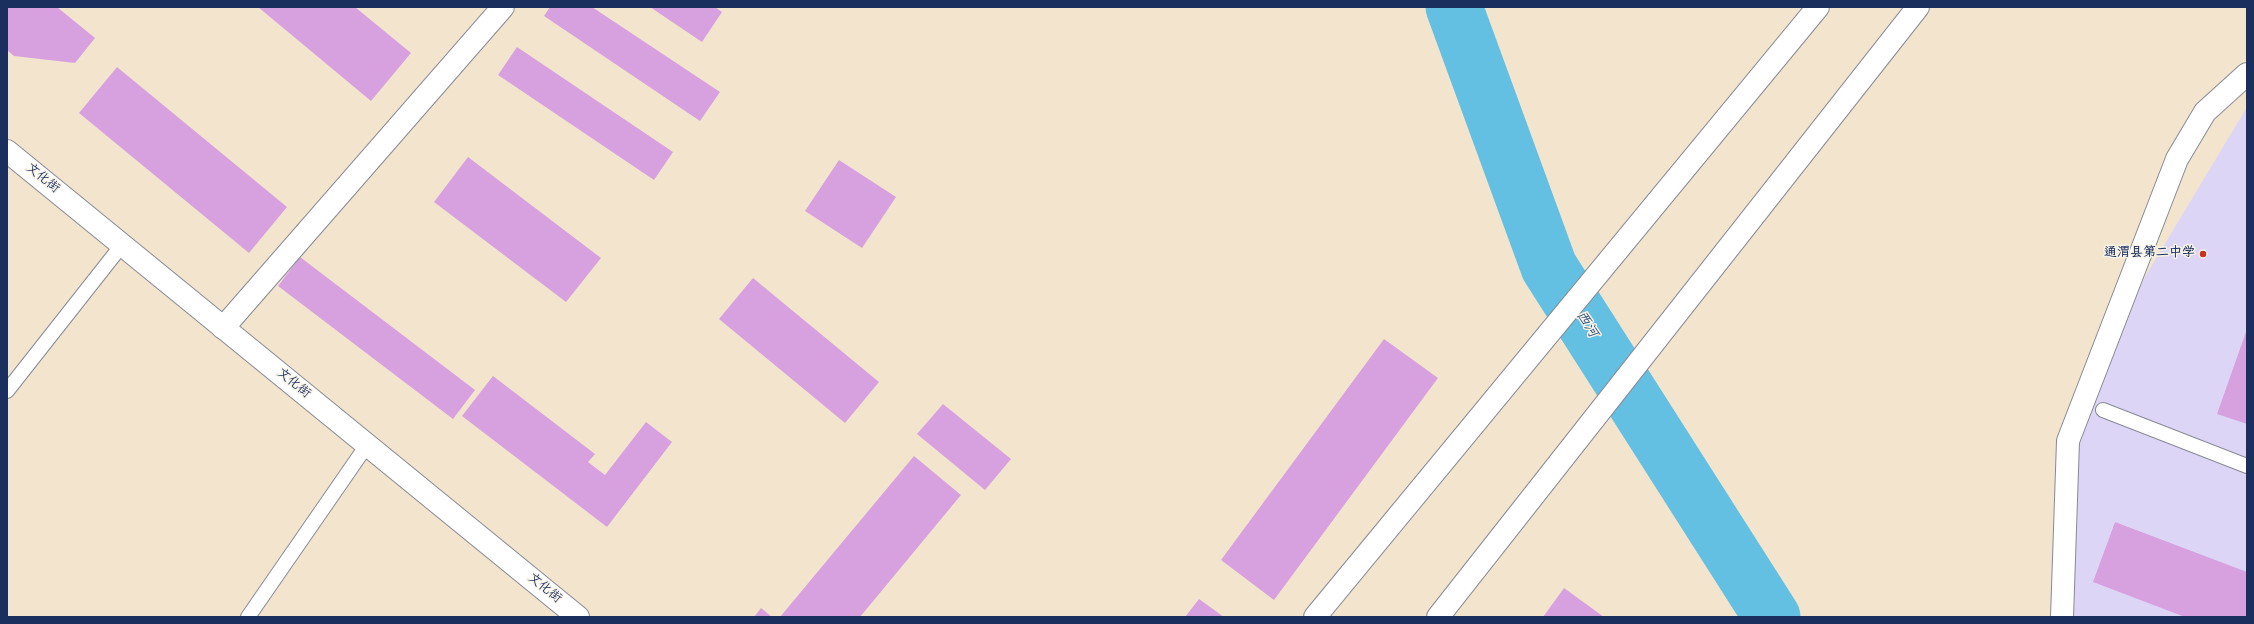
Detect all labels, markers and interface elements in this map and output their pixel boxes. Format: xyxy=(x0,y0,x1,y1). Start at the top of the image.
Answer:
street label: 文化街 xyxy=(22,161,62,197)
place label: 通渭县第二中学 xyxy=(2104,246,2195,262)
marker: 通渭县第二中学 xyxy=(2198,249,2208,259)
water label: 西河 xyxy=(1571,309,1601,341)
street label: 文化街 xyxy=(273,366,313,402)
street label: 文化街 xyxy=(524,571,564,607)

